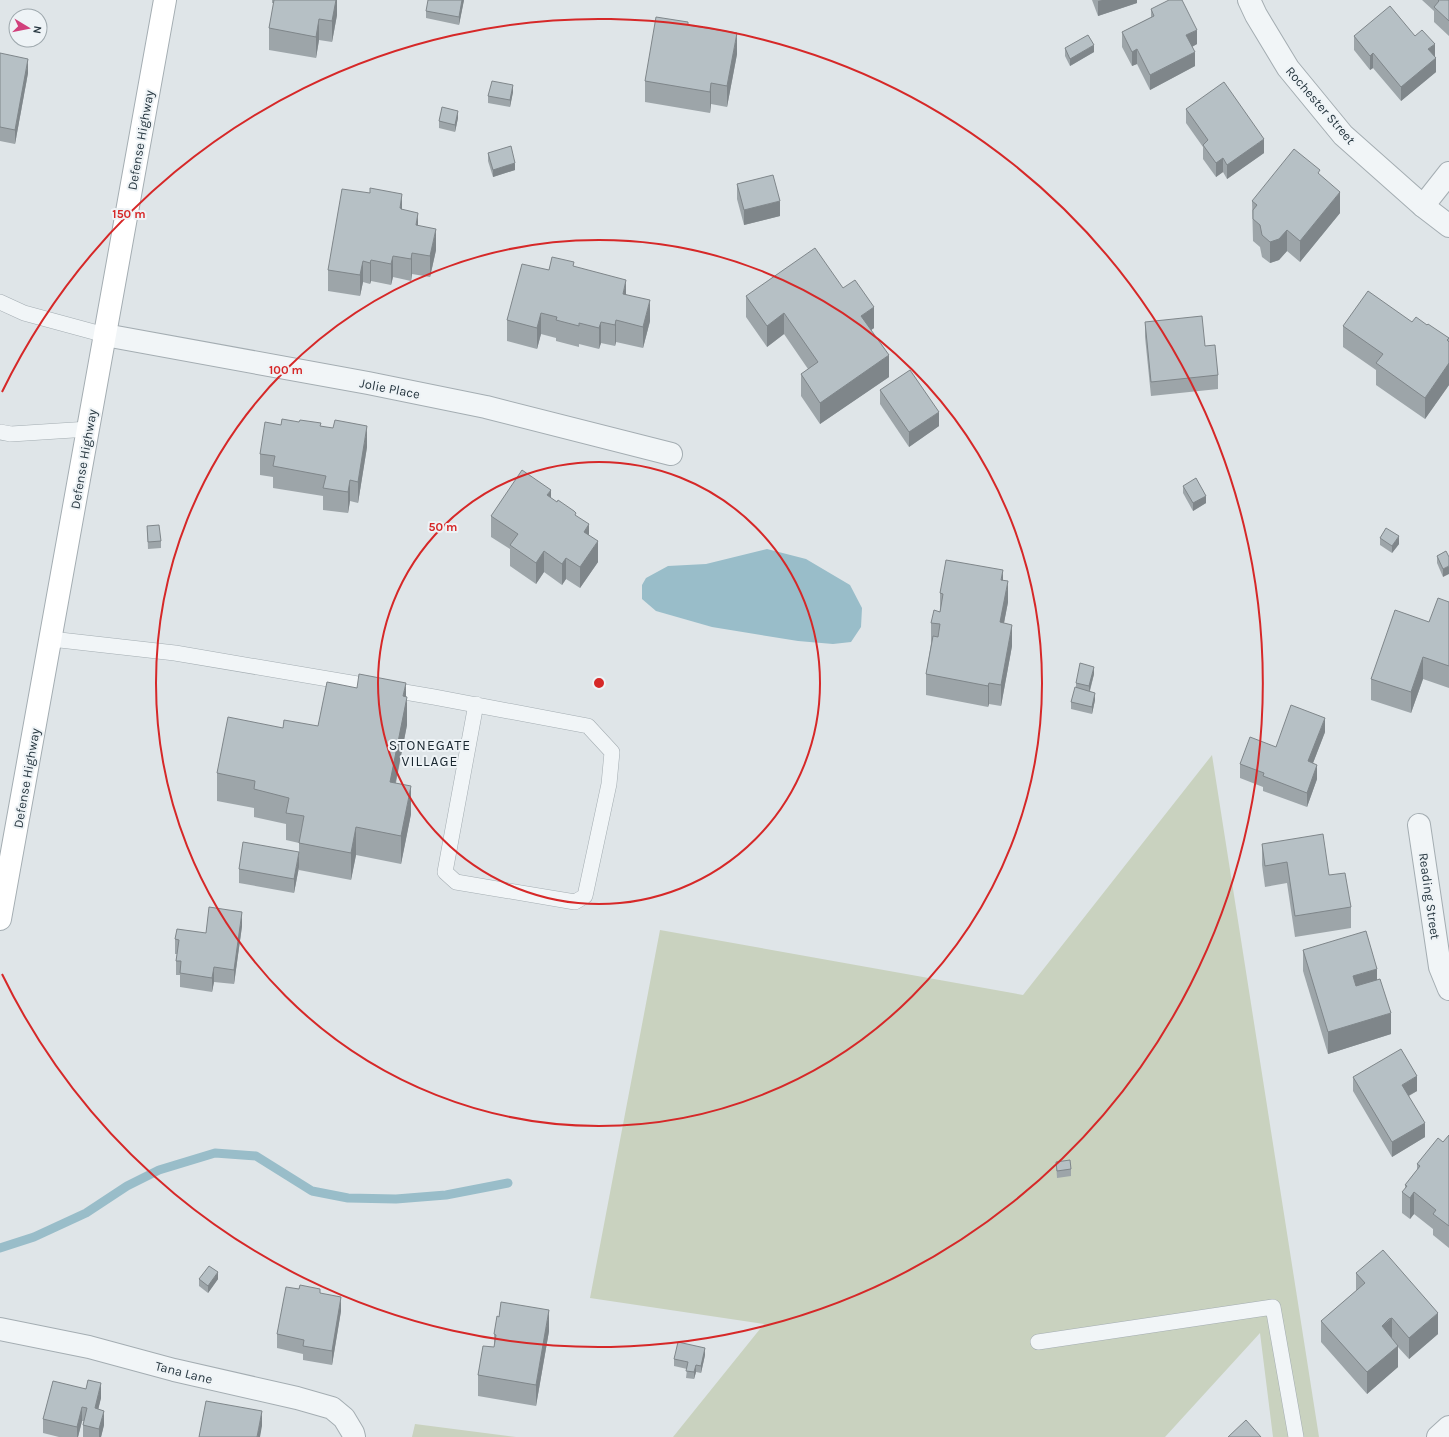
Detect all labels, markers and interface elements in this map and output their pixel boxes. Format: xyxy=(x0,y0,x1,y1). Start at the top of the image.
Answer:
north arrow xyxy=(8,8,48,48)
text: N xyxy=(30,25,44,35)
street label: Rochester Street xyxy=(1283,63,1359,147)
street label: Defense Highway xyxy=(124,89,157,191)
text: 150 m xyxy=(112,207,146,221)
text: 100 m xyxy=(269,363,303,377)
street label: Jolie Place xyxy=(359,375,422,402)
street label: Defense Highway xyxy=(67,408,100,510)
text: 50 m xyxy=(429,520,458,534)
centre of rings xyxy=(592,676,606,690)
street label: Defense Highway xyxy=(10,727,43,829)
district label: STONEGATE VILLAGE xyxy=(389,737,471,770)
street label: Reading Street xyxy=(1416,852,1443,940)
street label: Tana Lane xyxy=(154,1358,214,1387)

